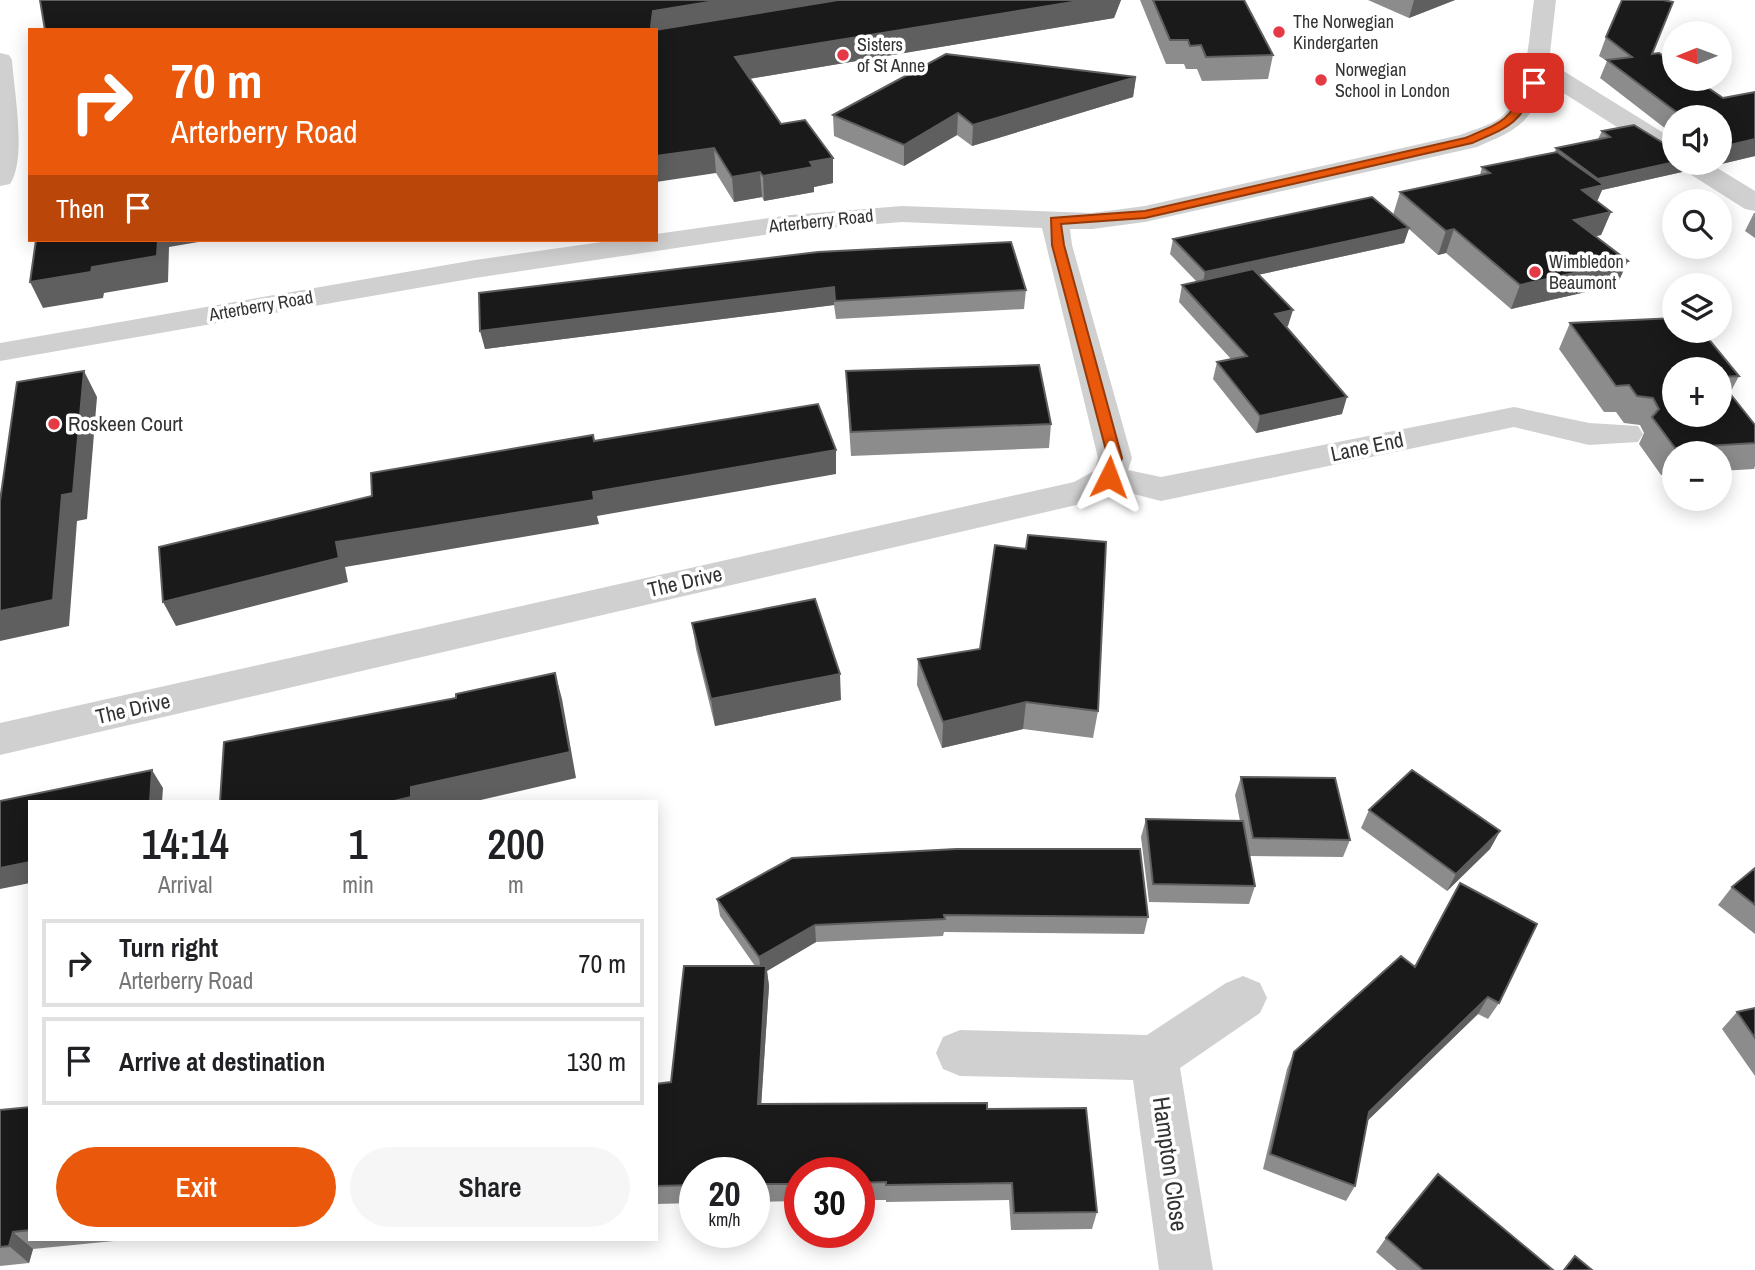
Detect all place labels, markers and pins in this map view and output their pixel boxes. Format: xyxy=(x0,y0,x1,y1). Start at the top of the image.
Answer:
place label: The Norwegian Kindergarten xyxy=(1293,9,1394,55)
marker: The Norwegian Kindergarten xyxy=(1271,24,1287,40)
place label: Sisters of St Anne xyxy=(857,32,925,78)
marker: Sisters of St Anne xyxy=(835,47,851,63)
pin xyxy=(1504,53,1564,113)
place label: Norwegian School in London xyxy=(1335,57,1450,103)
marker: Norwegian School in London xyxy=(1313,72,1329,88)
place label: Wimbledon Beaumont xyxy=(1549,249,1624,295)
marker: Wimbledon Beaumont xyxy=(1527,264,1543,280)
place label: Roskeen Court xyxy=(68,409,183,438)
marker: Roskeen Court xyxy=(46,416,62,432)

